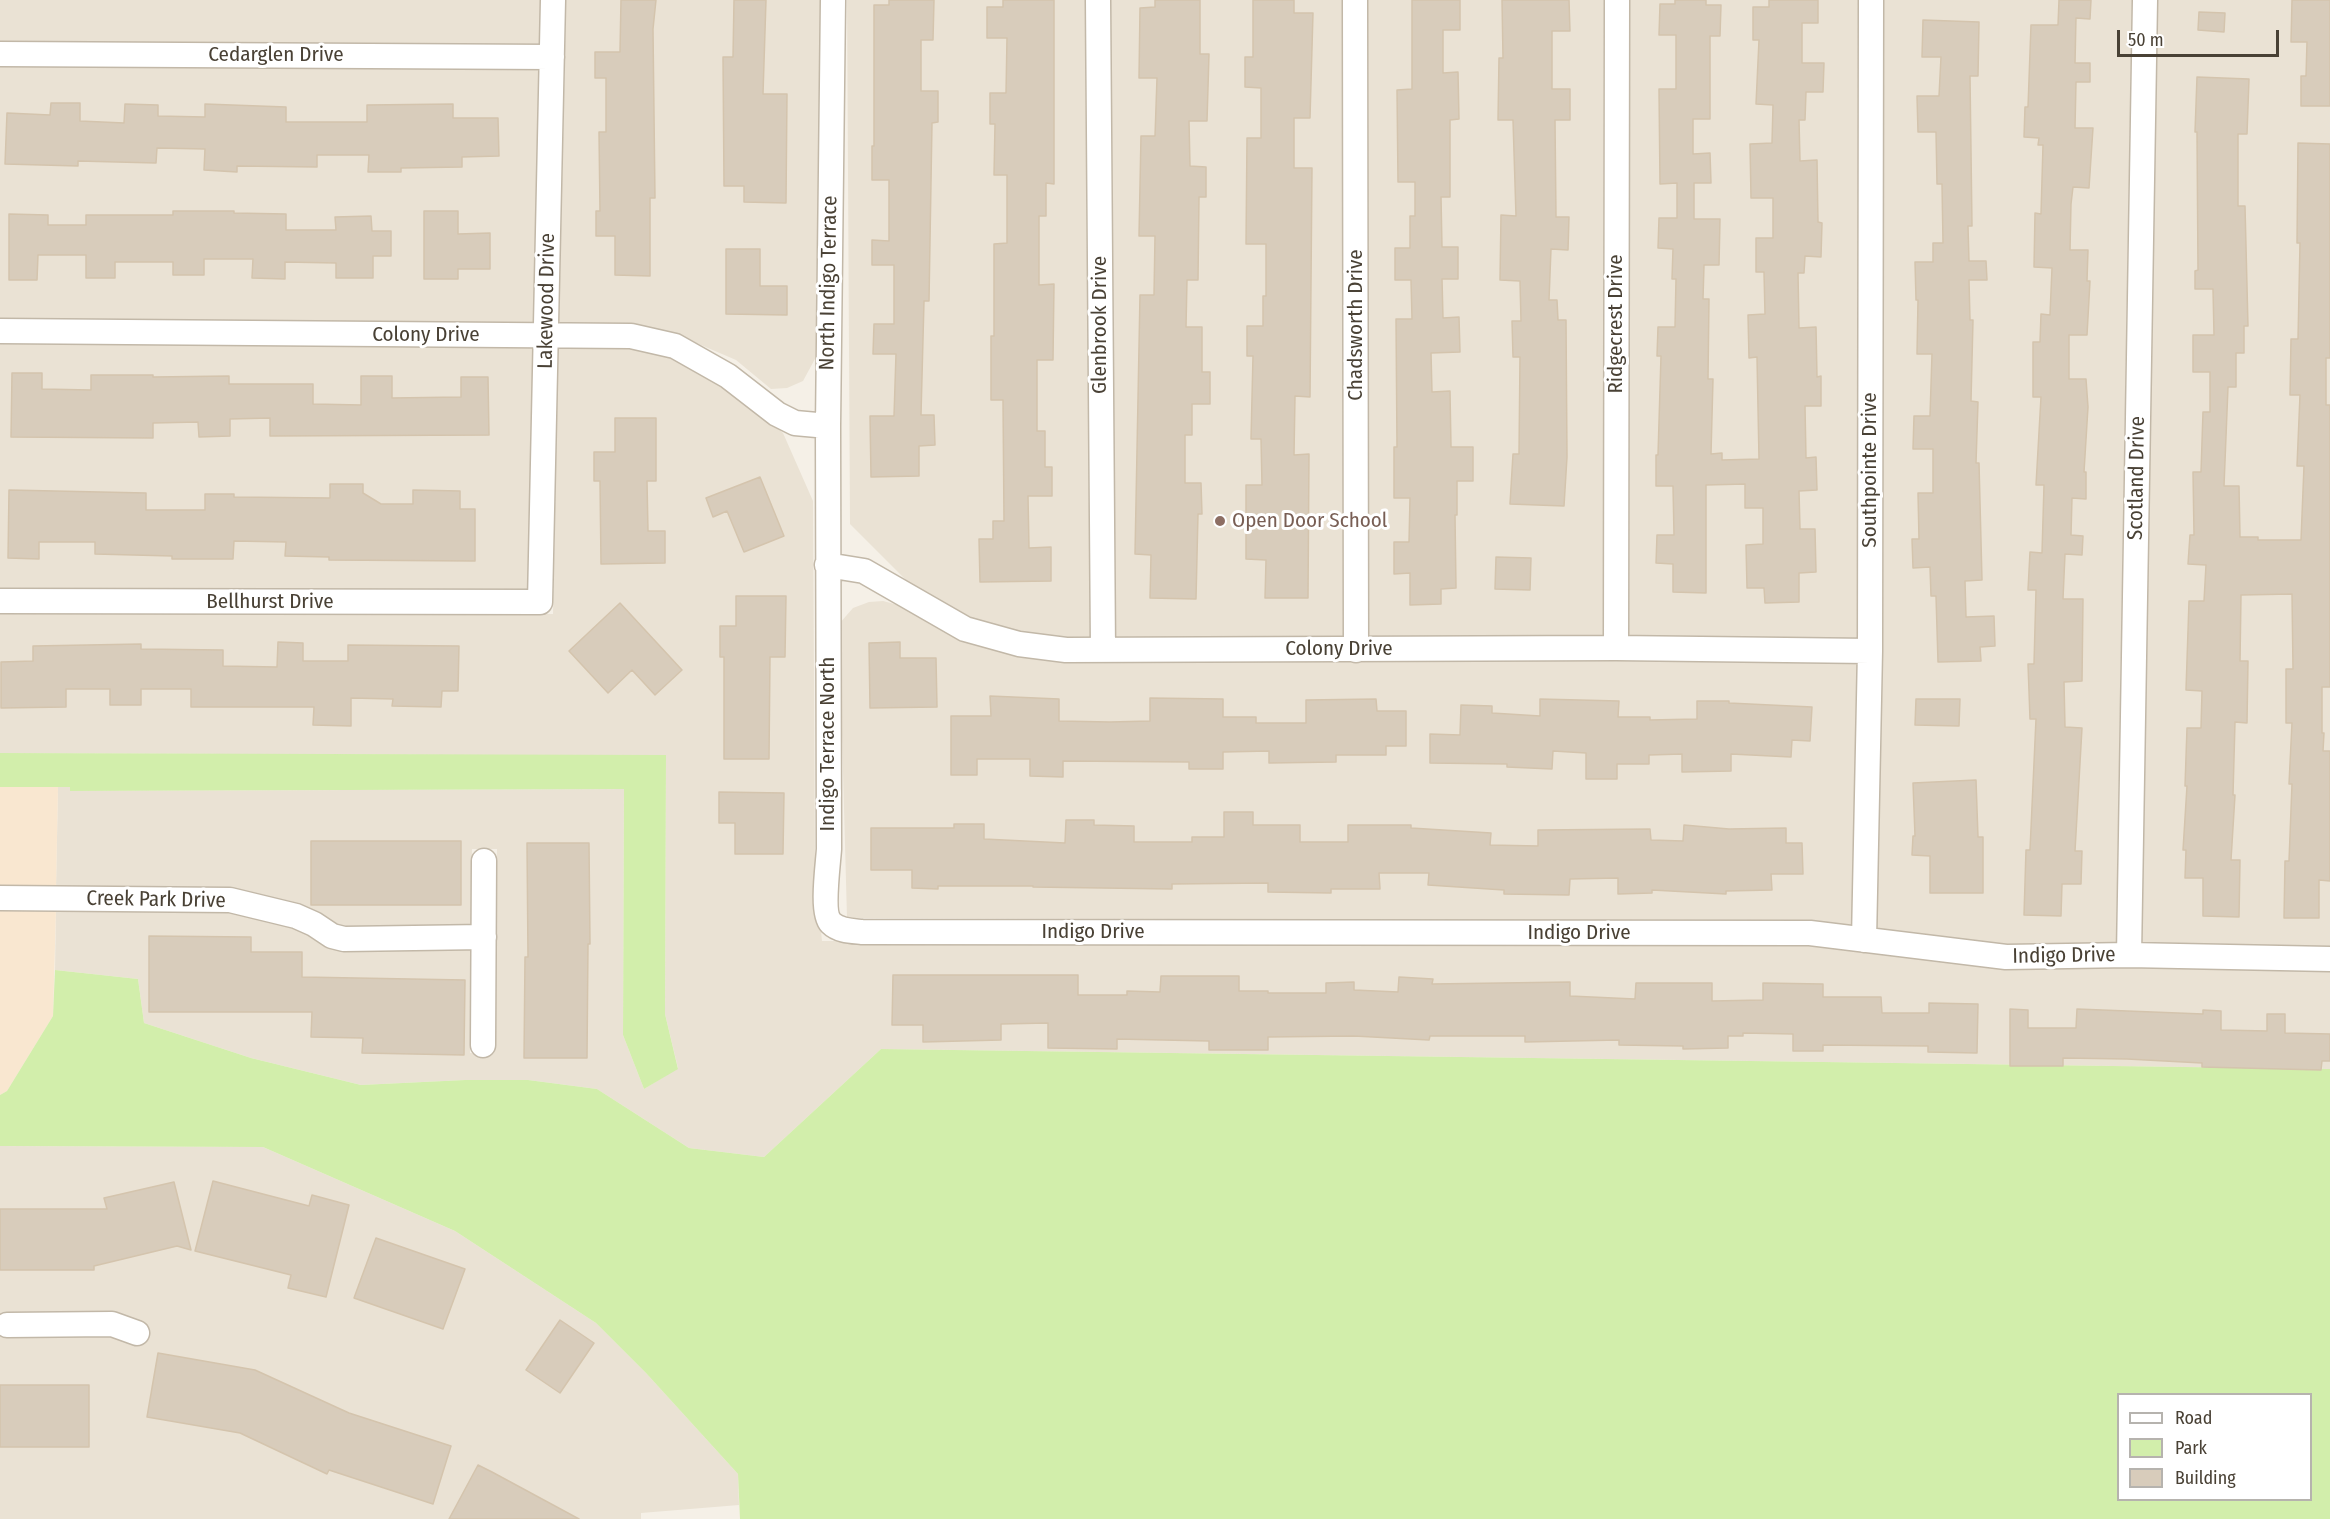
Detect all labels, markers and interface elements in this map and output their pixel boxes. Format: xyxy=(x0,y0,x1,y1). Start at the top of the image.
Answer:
scale bar xyxy=(2120,18,2282,56)
text: 50 m xyxy=(2128,29,2164,51)
street label: Cedarglen Drive xyxy=(208,42,344,68)
street label: North Indigo Terrace xyxy=(815,195,843,371)
street label: Lakewood Drive xyxy=(533,233,561,369)
street label: Chadsworth Drive xyxy=(1343,249,1369,401)
street label: Ridgecrest Drive xyxy=(1603,254,1629,394)
street label: Glenbrook Drive xyxy=(1087,256,1113,394)
street label: Colony Drive xyxy=(372,322,480,348)
street label: Southpointe Drive xyxy=(1857,392,1883,548)
street label: Scotland Drive xyxy=(2123,416,2151,540)
place label: Open Door School xyxy=(1232,508,1387,534)
marker: Open Door School xyxy=(1213,514,1227,528)
street label: Bellhurst Drive xyxy=(206,589,334,615)
street label: Colony Drive xyxy=(1285,636,1393,662)
street label: Indigo Terrace North xyxy=(815,657,841,831)
street label: Creek Park Drive xyxy=(86,886,226,914)
street label: Indigo Drive xyxy=(1041,919,1145,945)
street label: Indigo Drive xyxy=(1527,920,1631,946)
street label: Indigo Drive xyxy=(2012,943,2116,969)
legend xyxy=(2117,1393,2312,1501)
text: Road xyxy=(2175,1407,2212,1429)
text: Park xyxy=(2175,1437,2207,1459)
text: Building xyxy=(2175,1467,2236,1489)

